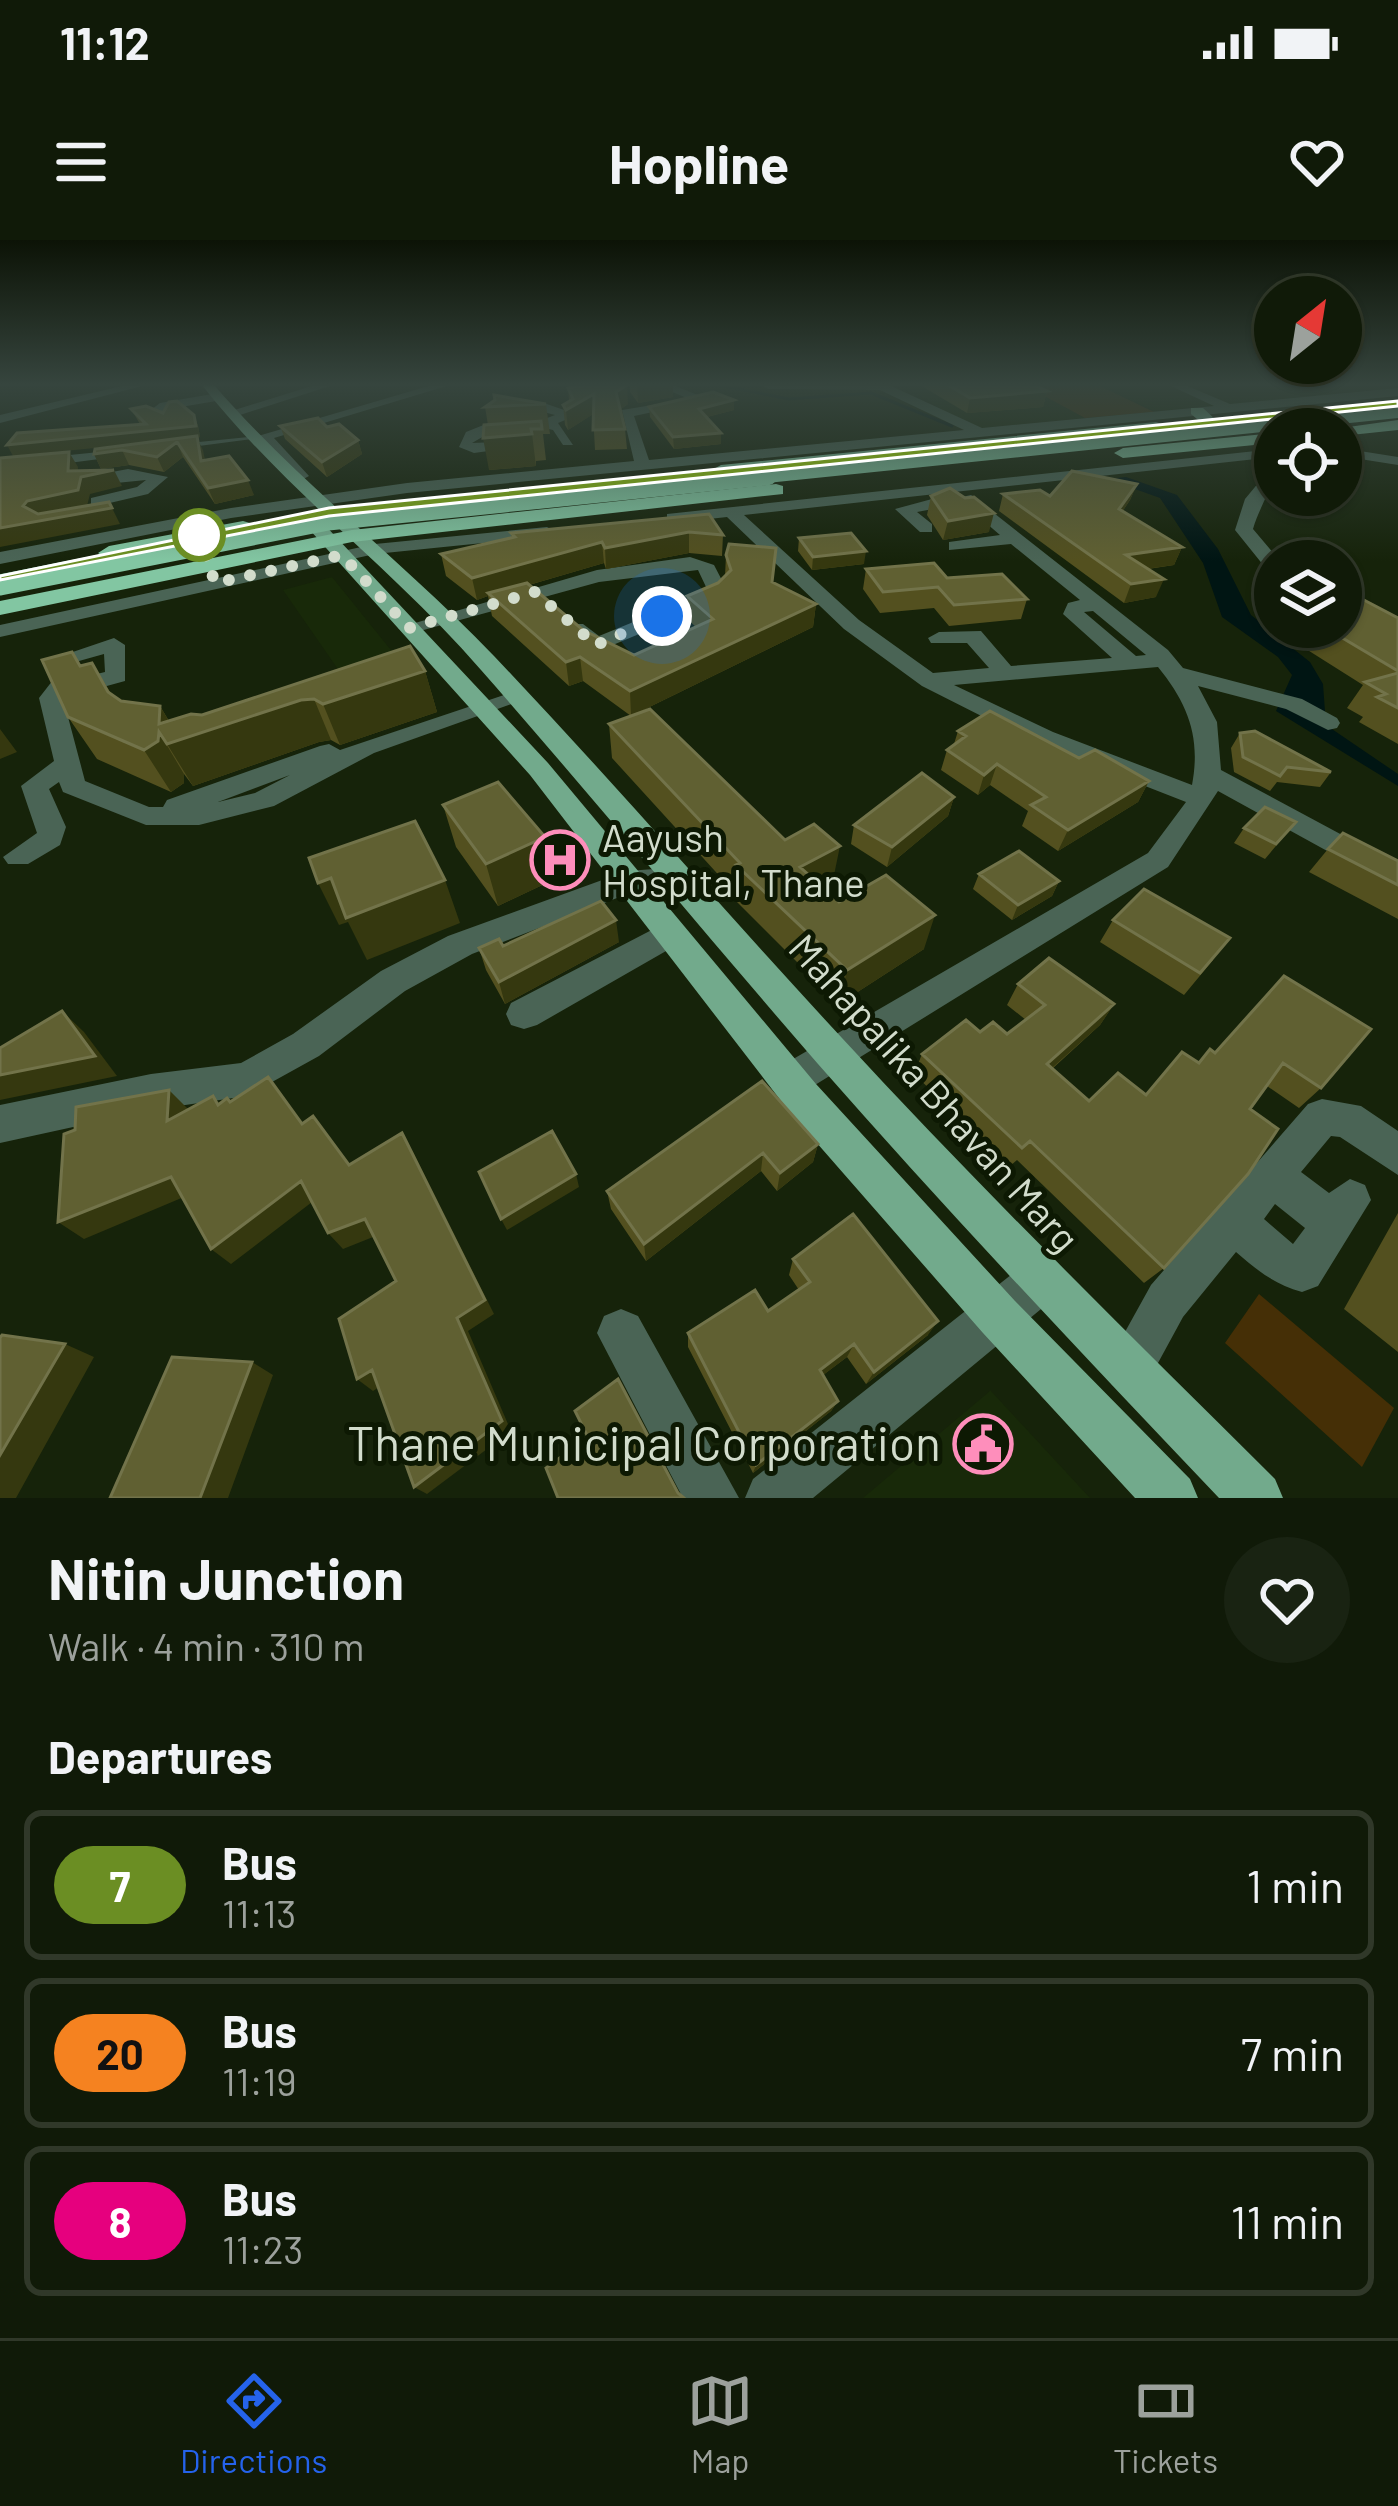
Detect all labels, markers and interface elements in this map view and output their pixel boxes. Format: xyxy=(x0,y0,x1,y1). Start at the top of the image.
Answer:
text: 11:12 xyxy=(60,15,150,69)
icon: menu xyxy=(48,129,114,195)
icon: heart xyxy=(1284,129,1350,195)
text: Hopline xyxy=(609,130,789,195)
north arrow xyxy=(1254,276,1362,384)
map controls xyxy=(1254,276,1362,648)
button: locate xyxy=(1254,408,1362,516)
unlabelled marker xyxy=(174,510,224,560)
button: layers xyxy=(1254,540,1362,648)
your location xyxy=(632,586,692,646)
place label: Aayush Hospital, Thane xyxy=(602,813,865,905)
hospital icon: Aayush Hospital, Thane xyxy=(529,829,591,891)
street label: Mahapalika Bhavan Marg xyxy=(780,924,1090,1260)
place label: Thane Municipal Corporation xyxy=(347,1413,941,1471)
public building icon: Thane Municipal Corporation xyxy=(952,1413,1014,1475)
button: heart xyxy=(1224,1537,1350,1663)
text: Nitin Junction xyxy=(48,1543,404,1611)
text: Walk · 4 min · 310 m xyxy=(48,1622,365,1669)
text: Departures xyxy=(48,1729,272,1783)
text: Bus xyxy=(222,1835,297,1889)
text: 1 min xyxy=(1246,1858,1344,1912)
text: 7 xyxy=(110,1860,130,1910)
text: 11:13 xyxy=(222,1889,296,1936)
text: Bus xyxy=(222,2003,297,2057)
text: 7 min xyxy=(1241,2026,1344,2080)
text: 20 xyxy=(96,2028,144,2078)
text: 11:19 xyxy=(222,2057,297,2104)
text: Bus xyxy=(222,2171,297,2225)
text: 11 min xyxy=(1230,2194,1344,2248)
text: 8 xyxy=(109,2196,131,2246)
text: 11:23 xyxy=(222,2225,303,2272)
tab: Directions xyxy=(180,2368,327,2480)
tab: Map xyxy=(687,2368,753,2480)
tab: Tickets xyxy=(1113,2368,1218,2480)

